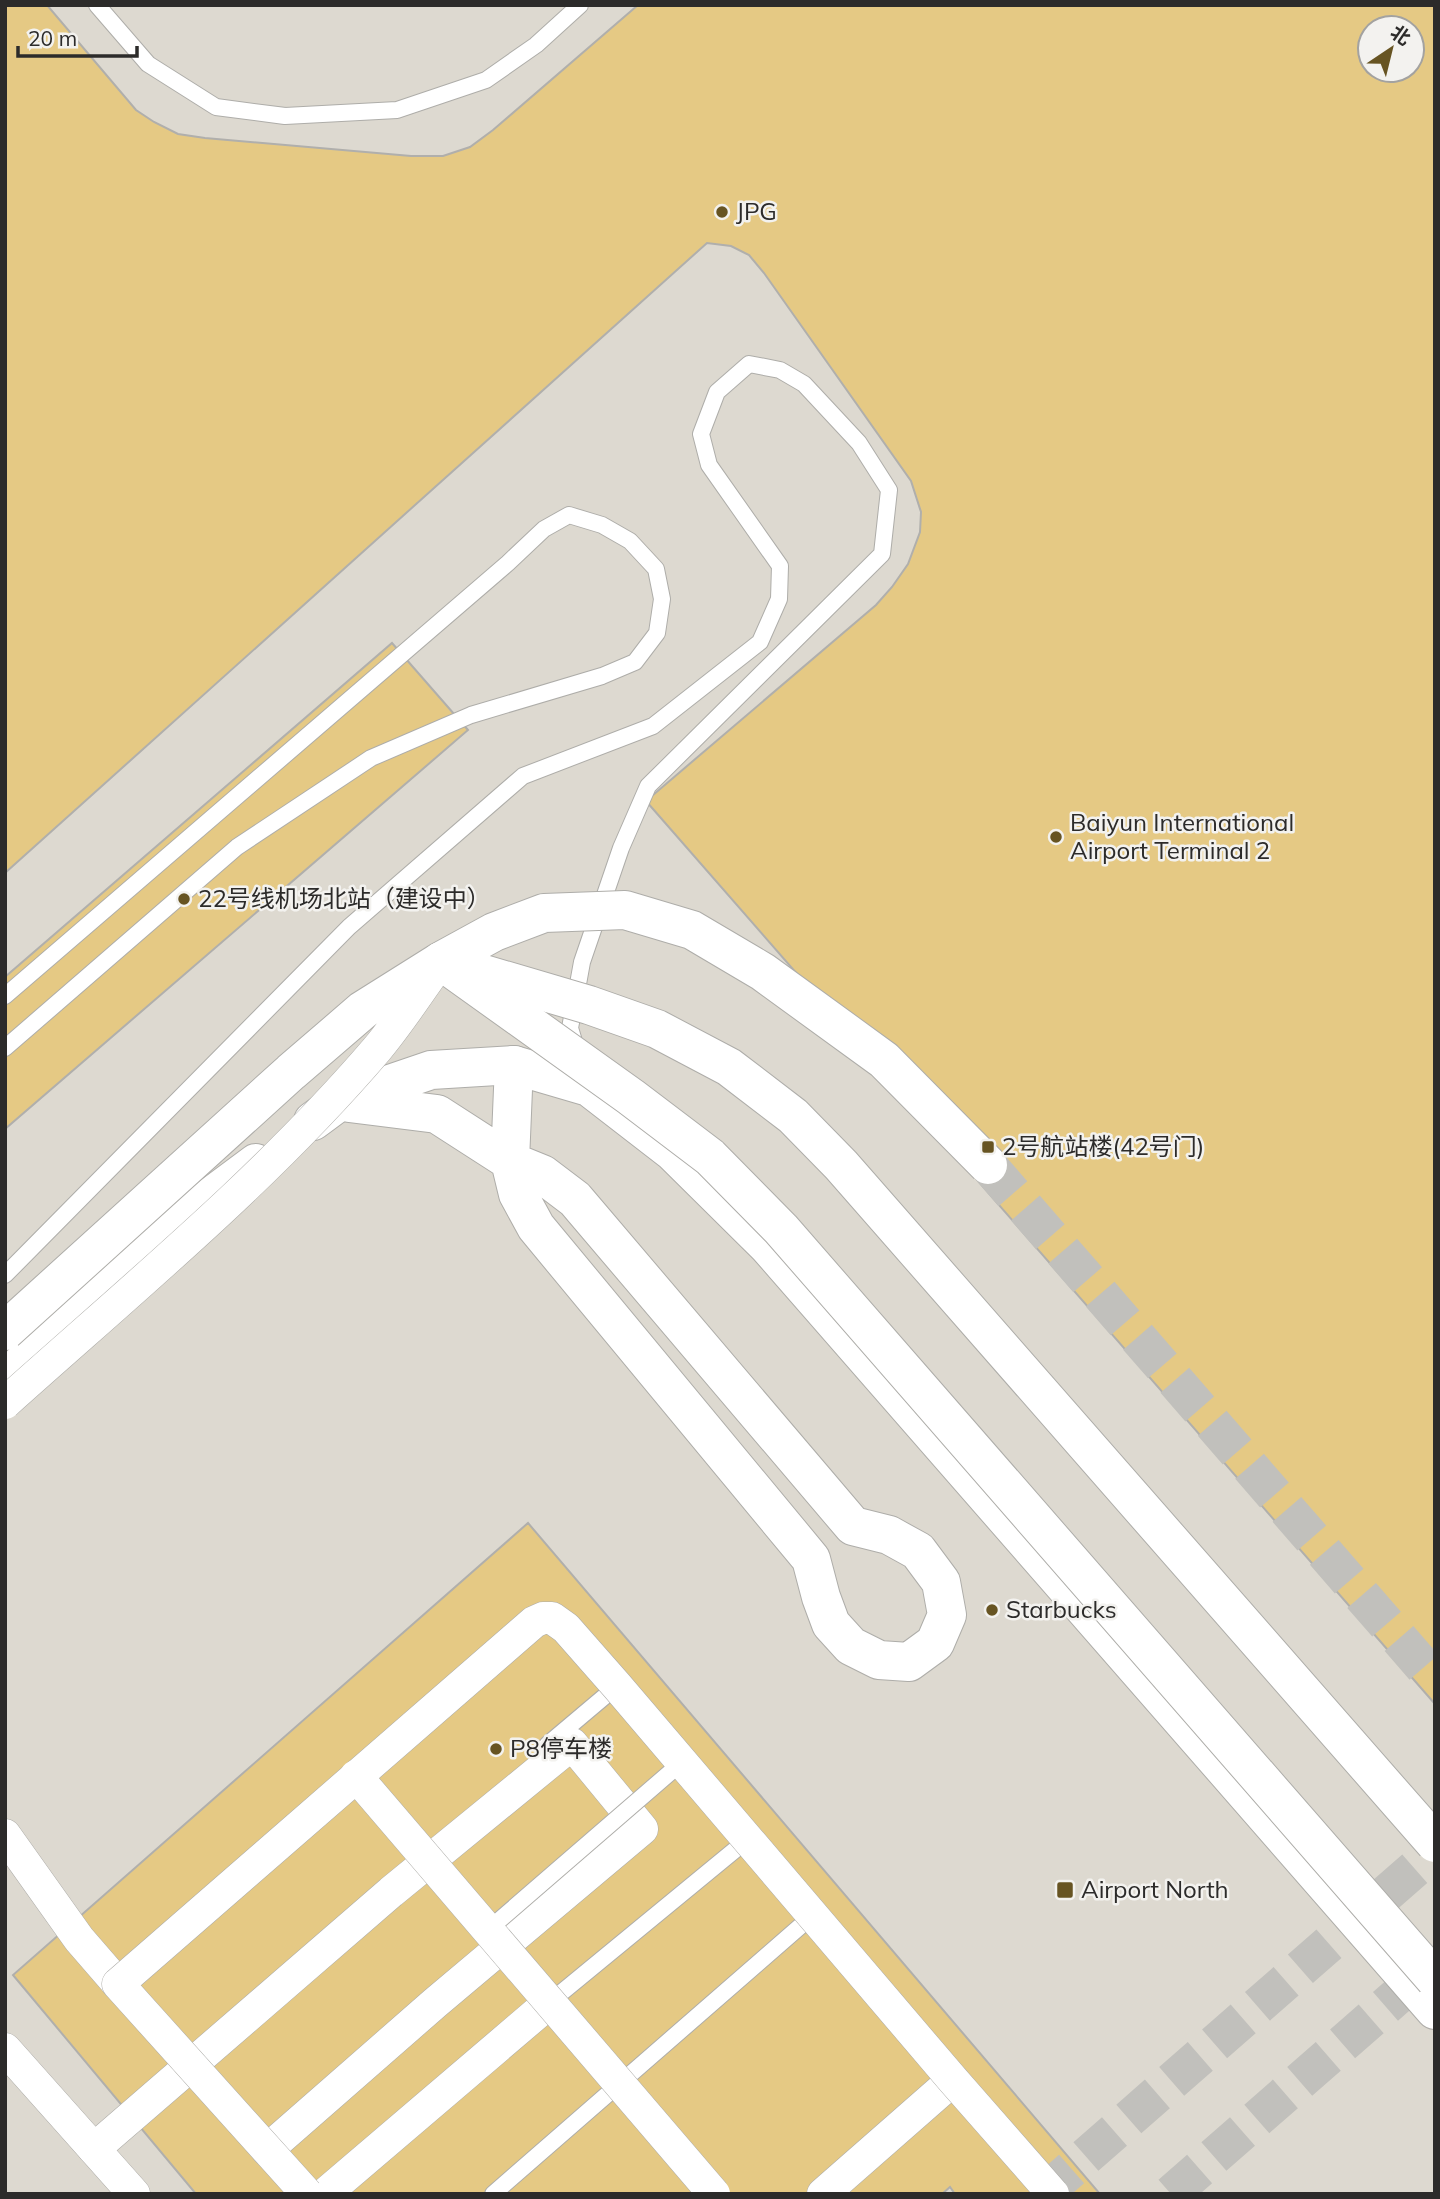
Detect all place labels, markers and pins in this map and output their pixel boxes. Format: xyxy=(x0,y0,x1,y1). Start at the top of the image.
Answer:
place label: JPG xyxy=(736,196,777,226)
marker: JPG xyxy=(714,204,730,220)
place label: Baiyun International Airport Terminal 2 xyxy=(1070,807,1294,865)
marker: Baiyun International Airport Terminal 2 xyxy=(1048,829,1064,845)
place label: 22号线机场北站（建设中） xyxy=(198,883,491,913)
marker: 22号线机场北站（建设中） xyxy=(176,891,192,907)
place label: 2号航站楼(42号门) xyxy=(1002,1131,1204,1161)
marker: 2号航站楼(42号门) xyxy=(980,1139,996,1155)
place label: Starbucks xyxy=(1006,1594,1117,1624)
marker: Starbucks xyxy=(984,1602,1000,1618)
place label: P8停车楼 xyxy=(510,1733,612,1763)
marker: P8停车楼 xyxy=(488,1741,504,1757)
place label: Airport North xyxy=(1081,1874,1229,1904)
marker: Airport North xyxy=(1055,1880,1075,1900)

